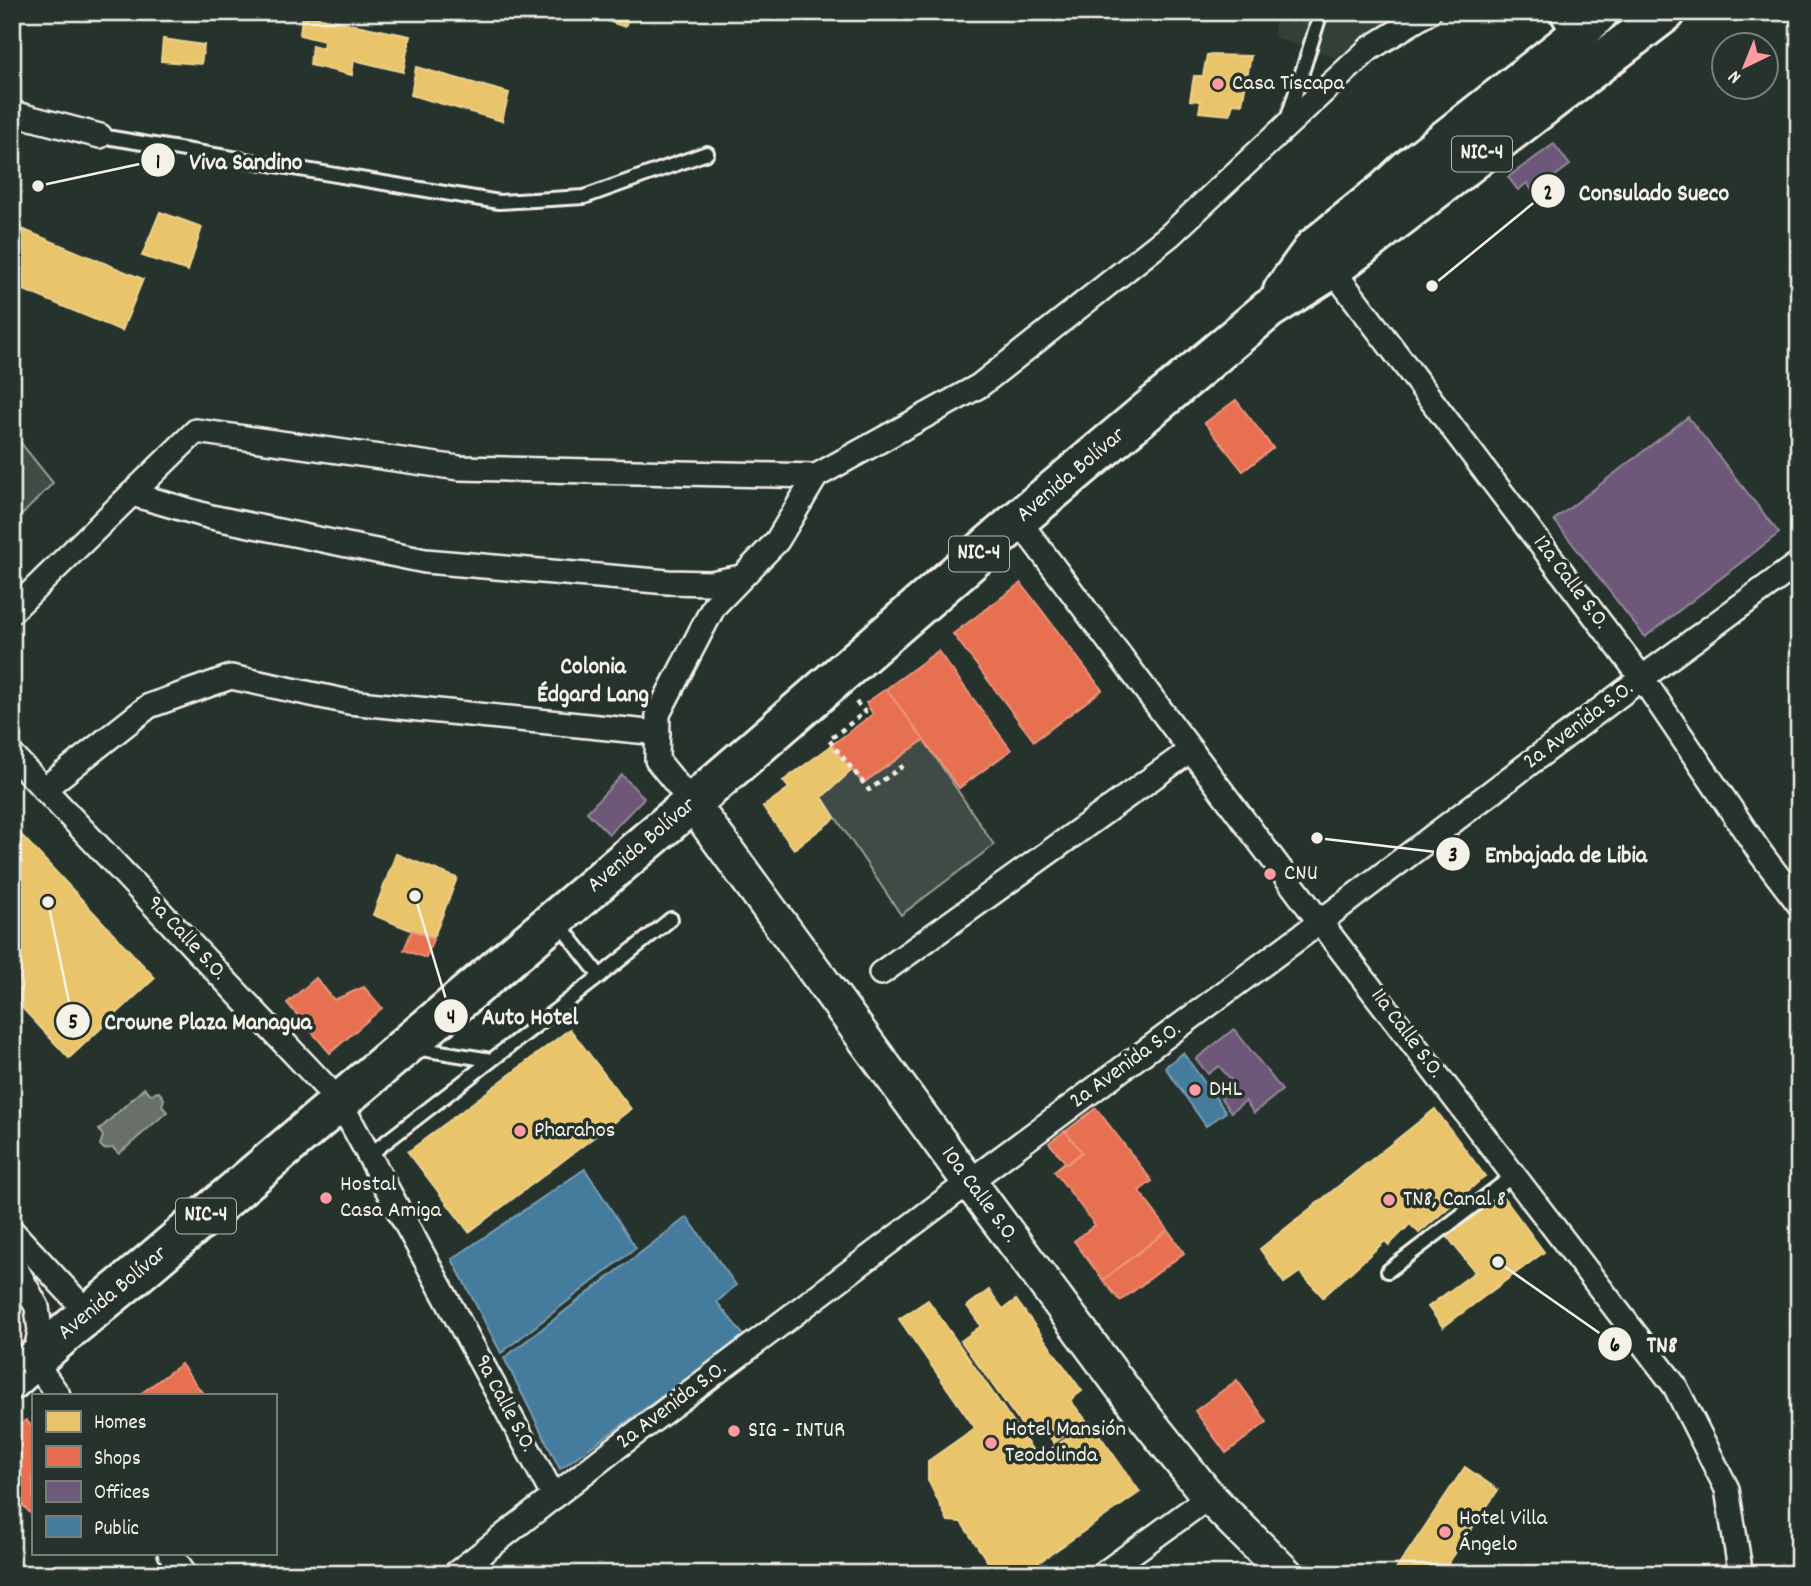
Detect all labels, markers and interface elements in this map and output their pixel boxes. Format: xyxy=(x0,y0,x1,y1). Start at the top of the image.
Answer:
north arrow xyxy=(1710,32,1780,102)
text: N xyxy=(1723,63,1748,89)
place label: Casa Tiscapa xyxy=(1232,68,1346,101)
marker: Casa Tiscapa xyxy=(1210,76,1226,92)
road number: NIC-4 xyxy=(1452,136,1512,172)
callout: Viva Sandino xyxy=(141,138,317,183)
text: Viva Sandino xyxy=(189,147,303,181)
text: 1 xyxy=(156,149,160,179)
callout: Consulado Sueco xyxy=(1530,169,1743,214)
text: Consulado Sueco xyxy=(1579,178,1729,212)
text: 2 xyxy=(1543,180,1553,210)
street label: Avenida Bolívar xyxy=(1009,419,1133,531)
street label: 12a Calle S.O. xyxy=(1524,529,1616,637)
road number: NIC-4 xyxy=(949,536,1009,572)
district label: Colonia Édgard Lang xyxy=(537,651,649,713)
street label: 2a Avenida S.O. xyxy=(1517,673,1641,779)
street label: Avenida Bolívar xyxy=(580,789,704,901)
callout: Embajada de Libia xyxy=(1436,831,1661,876)
text: Embajada de Libia xyxy=(1485,840,1648,874)
text: 3 xyxy=(1448,842,1458,872)
place label: CNU xyxy=(1284,858,1318,891)
marker: CNU xyxy=(1262,866,1278,882)
street label: 9a Calle S.O. xyxy=(138,889,234,989)
street label: 11a Calle S.O. xyxy=(1361,982,1451,1086)
callout: Auto Hotel xyxy=(433,993,593,1038)
callout: Crowne Plaza Managua xyxy=(56,998,326,1043)
text: Auto Hotel xyxy=(482,1002,579,1036)
text: 4 xyxy=(447,1004,455,1034)
text: Crowne Plaza Managua xyxy=(104,1007,313,1041)
text: 5 xyxy=(68,1009,78,1039)
street label: 2a Avenida S.O. xyxy=(1063,1014,1189,1118)
place label: DHL xyxy=(1209,1074,1243,1107)
marker: DHL xyxy=(1187,1082,1203,1098)
place label: Pharahos xyxy=(534,1115,616,1148)
marker: Pharahos xyxy=(512,1123,528,1139)
street label: 10a Calle S.O. xyxy=(932,1140,1026,1250)
place label: Hostal Casa Amiga xyxy=(340,1169,443,1228)
place label: TN8, Canal 8 xyxy=(1403,1184,1506,1217)
marker: Hostal Casa Amiga xyxy=(318,1190,334,1206)
marker: TN8, Canal 8 xyxy=(1381,1192,1397,1208)
road number: NIC-4 xyxy=(176,1198,236,1234)
street label: Avenida Bolívar xyxy=(51,1238,175,1349)
callout: TN8 xyxy=(1598,1321,1692,1366)
text: TN8 xyxy=(1646,1330,1678,1364)
text: 6 xyxy=(1610,1332,1620,1362)
street label: 9a Calle S.O. xyxy=(465,1349,543,1459)
street label: 2a Avenida S.O. xyxy=(610,1353,734,1459)
legend xyxy=(32,1394,276,1554)
text: Homes xyxy=(94,1409,147,1439)
place label: Hotel Mansión Teodolinda xyxy=(1005,1414,1126,1473)
place label: SIG - INTUR xyxy=(748,1415,845,1448)
marker: SIG - INTUR xyxy=(726,1423,742,1439)
marker: Hotel Mansión Teodolinda xyxy=(983,1435,999,1451)
text: Shops xyxy=(94,1445,141,1475)
text: Offices xyxy=(94,1479,150,1509)
place label: Hotel Villa Ángelo xyxy=(1459,1503,1549,1562)
text: Public xyxy=(94,1515,139,1545)
marker: Hotel Villa Ángelo xyxy=(1437,1524,1453,1540)

